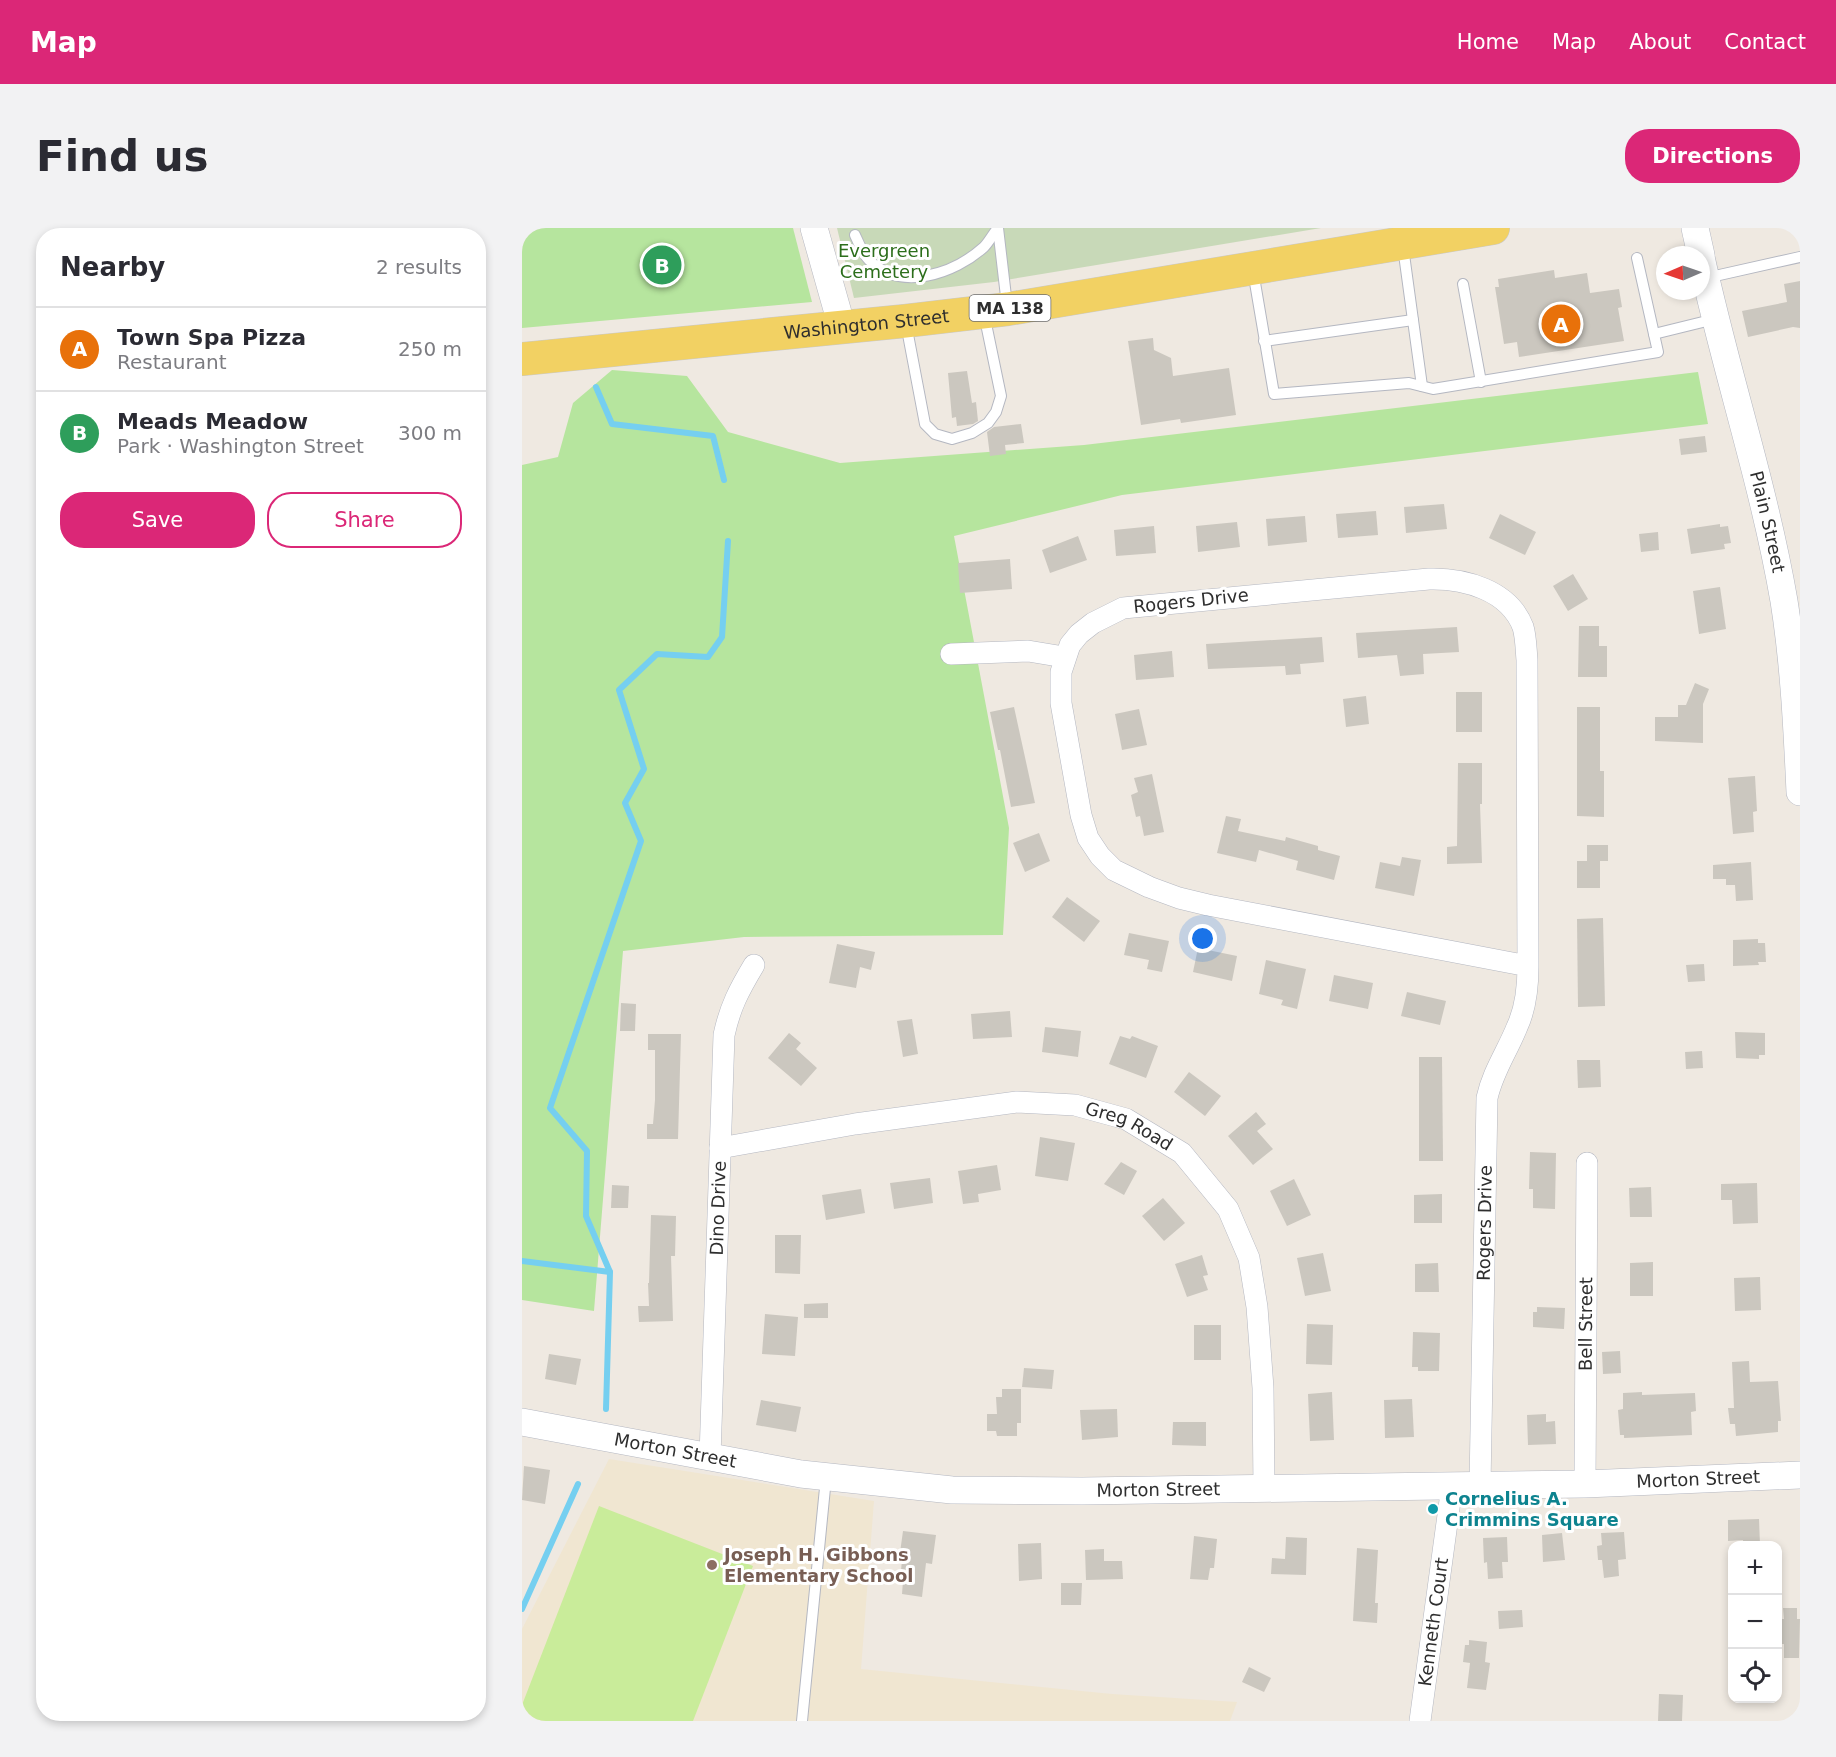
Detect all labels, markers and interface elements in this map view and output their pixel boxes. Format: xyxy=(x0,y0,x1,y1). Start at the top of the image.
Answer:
text: Map xyxy=(30,26,97,59)
text: Home xyxy=(1457,30,1519,54)
text: Map xyxy=(1552,30,1596,54)
text: About xyxy=(1629,30,1691,54)
text: Contact xyxy=(1724,30,1806,54)
button: Directions xyxy=(1625,129,1800,183)
text: Find us xyxy=(36,132,209,181)
park label: Evergreen Cemetery xyxy=(838,240,930,282)
pin: B xyxy=(642,243,682,288)
north arrow xyxy=(1656,246,1710,300)
text: Nearby xyxy=(60,252,165,282)
text: 2 results xyxy=(376,255,462,279)
road number: MA 138 xyxy=(970,295,1050,321)
pin: A xyxy=(1542,302,1580,346)
street label: Washington Street xyxy=(782,305,950,343)
text: Town Spa Pizza xyxy=(117,325,306,350)
text: A xyxy=(72,337,87,361)
text: 250 m xyxy=(398,337,462,361)
text: Restaurant xyxy=(117,350,227,374)
text: Meads Meadow xyxy=(117,409,308,434)
text: B xyxy=(72,421,87,445)
text: 300 m xyxy=(398,421,462,445)
text: Park · Washington Street xyxy=(117,434,364,458)
street label: Plain Street xyxy=(1746,469,1790,574)
button: Save xyxy=(60,492,255,548)
button: Share xyxy=(267,492,462,548)
street label: Rogers Drive xyxy=(1132,584,1250,617)
your location xyxy=(1188,924,1217,953)
street label: Greg Road xyxy=(1083,1097,1177,1155)
street label: Dino Drive xyxy=(706,1160,730,1256)
street label: Rogers Drive xyxy=(1473,1165,1496,1281)
street label: Bell Street xyxy=(1575,1277,1596,1371)
street label: Morton Street xyxy=(613,1428,738,1472)
street label: Morton Street xyxy=(1636,1466,1761,1492)
street label: Morton Street xyxy=(1096,1478,1220,1501)
place label: Cornelius A. Crimmins Square xyxy=(1445,1488,1619,1530)
marker: Cornelius A. Crimmins Square xyxy=(1426,1502,1440,1516)
map controls xyxy=(1728,1541,1782,1703)
button: + xyxy=(1728,1541,1782,1595)
place label: Joseph H. Gibbons Elementary School xyxy=(722,1544,913,1586)
street label: Kenneth Court xyxy=(1414,1556,1452,1687)
marker: Joseph H. Gibbons Elementary School xyxy=(705,1558,719,1572)
button: − xyxy=(1728,1595,1782,1649)
button: locate xyxy=(1728,1649,1782,1703)

